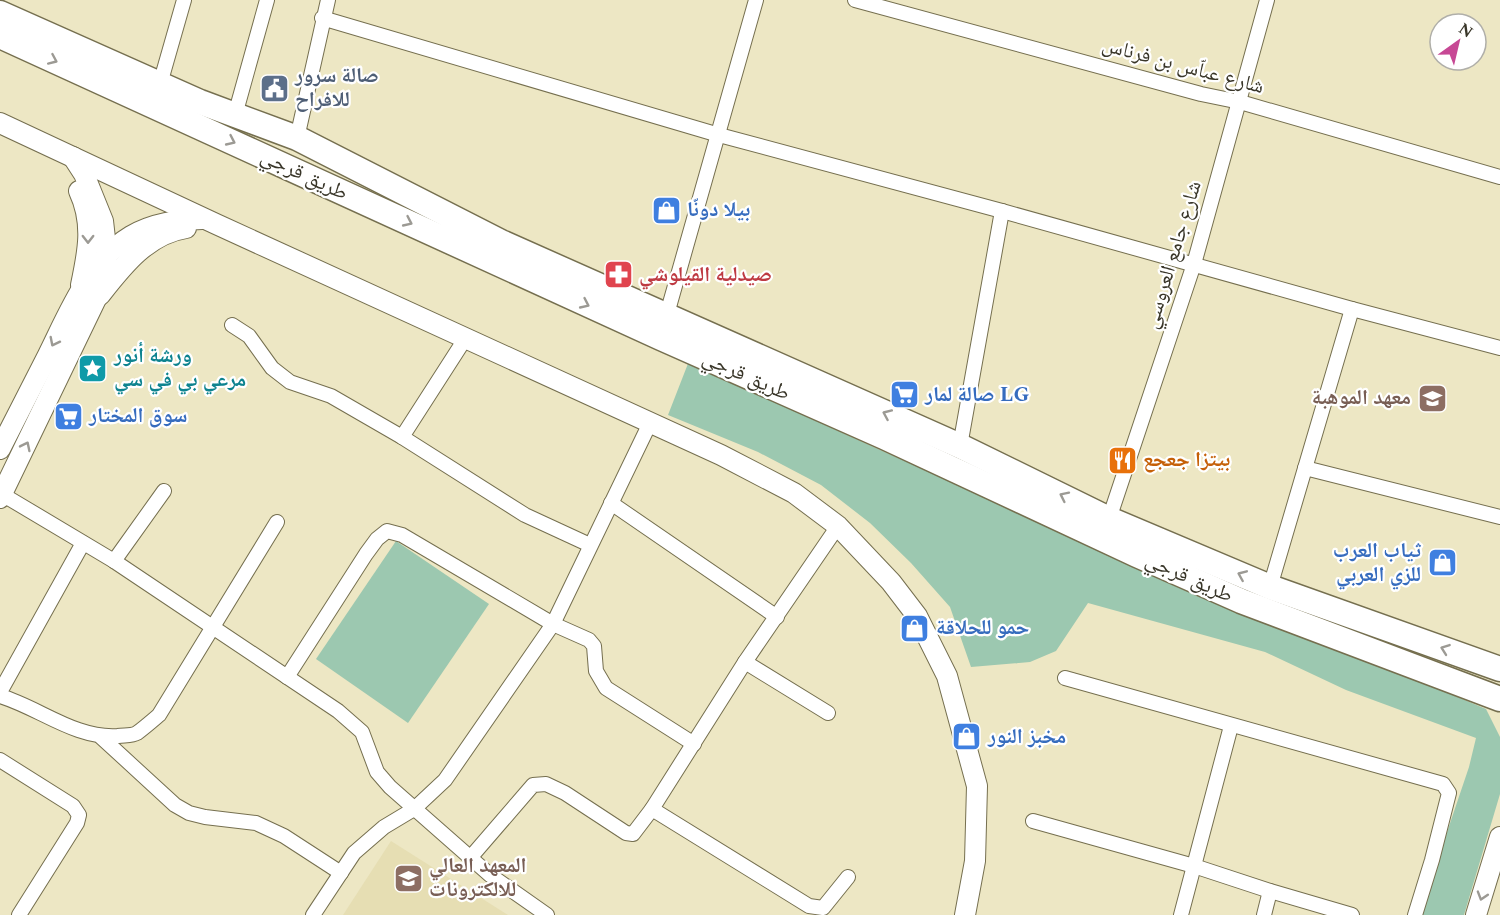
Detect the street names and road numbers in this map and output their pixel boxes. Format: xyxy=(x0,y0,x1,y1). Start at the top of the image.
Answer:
street label: شارع عباّس بن فرناس xyxy=(1098,29,1268,103)
street label: طريق قرجي xyxy=(255,141,353,209)
street label: شارع جامع العروسي xyxy=(1135,177,1211,333)
street label: طريق قرجي xyxy=(697,342,795,410)
street label: طريق قرجي xyxy=(1140,544,1238,612)

